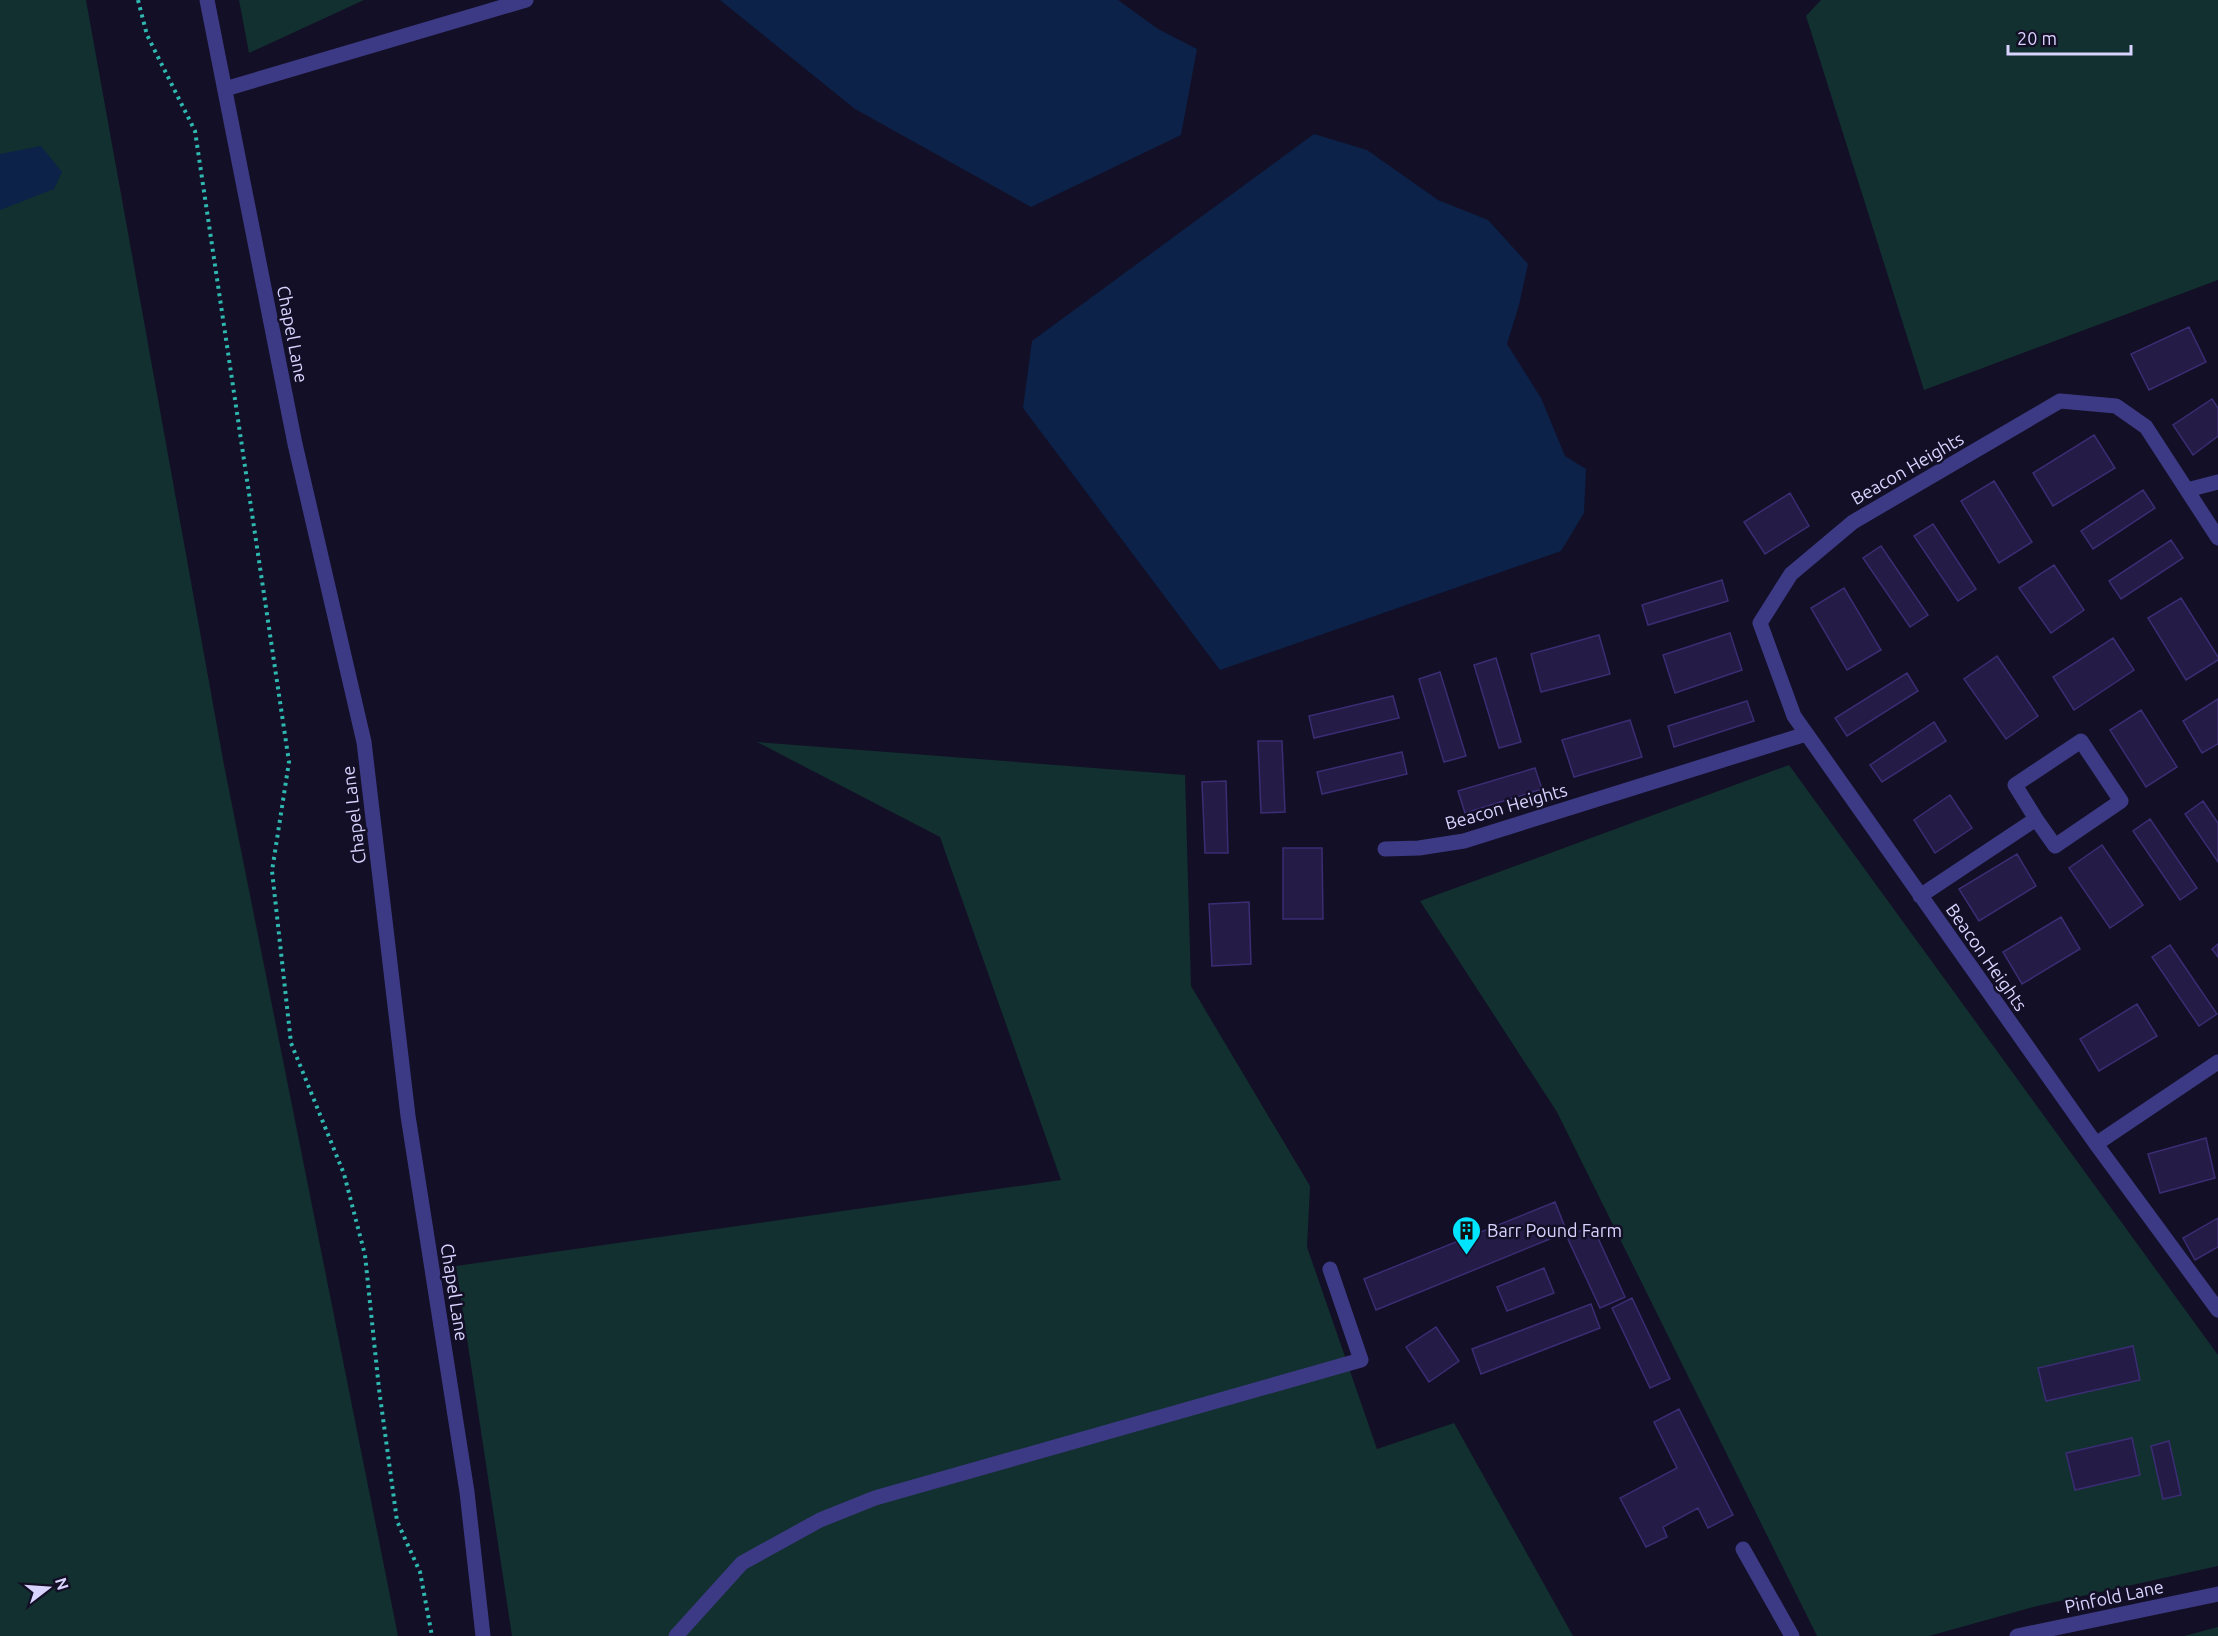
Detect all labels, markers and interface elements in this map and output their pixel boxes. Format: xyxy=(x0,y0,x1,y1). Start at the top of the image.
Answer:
scale bar xyxy=(2008,18,2131,56)
text: 20 m xyxy=(2017,28,2057,48)
street label: Chapel Lane xyxy=(274,284,312,384)
street label: Beacon Heights xyxy=(1847,428,1967,508)
street label: Chapel Lane xyxy=(337,765,369,865)
street label: Beacon Heights xyxy=(1443,779,1570,833)
street label: Beacon Heights xyxy=(1943,900,2032,1015)
building icon: Barr Pound Farm xyxy=(1450,1214,1482,1256)
place label: Barr Pound Farm xyxy=(1487,1220,1622,1240)
street label: Chapel Lane xyxy=(437,1242,473,1342)
north arrow xyxy=(18,1558,78,1618)
text: N xyxy=(52,1575,73,1592)
street label: Pinfold Lane xyxy=(2063,1576,2165,1616)

